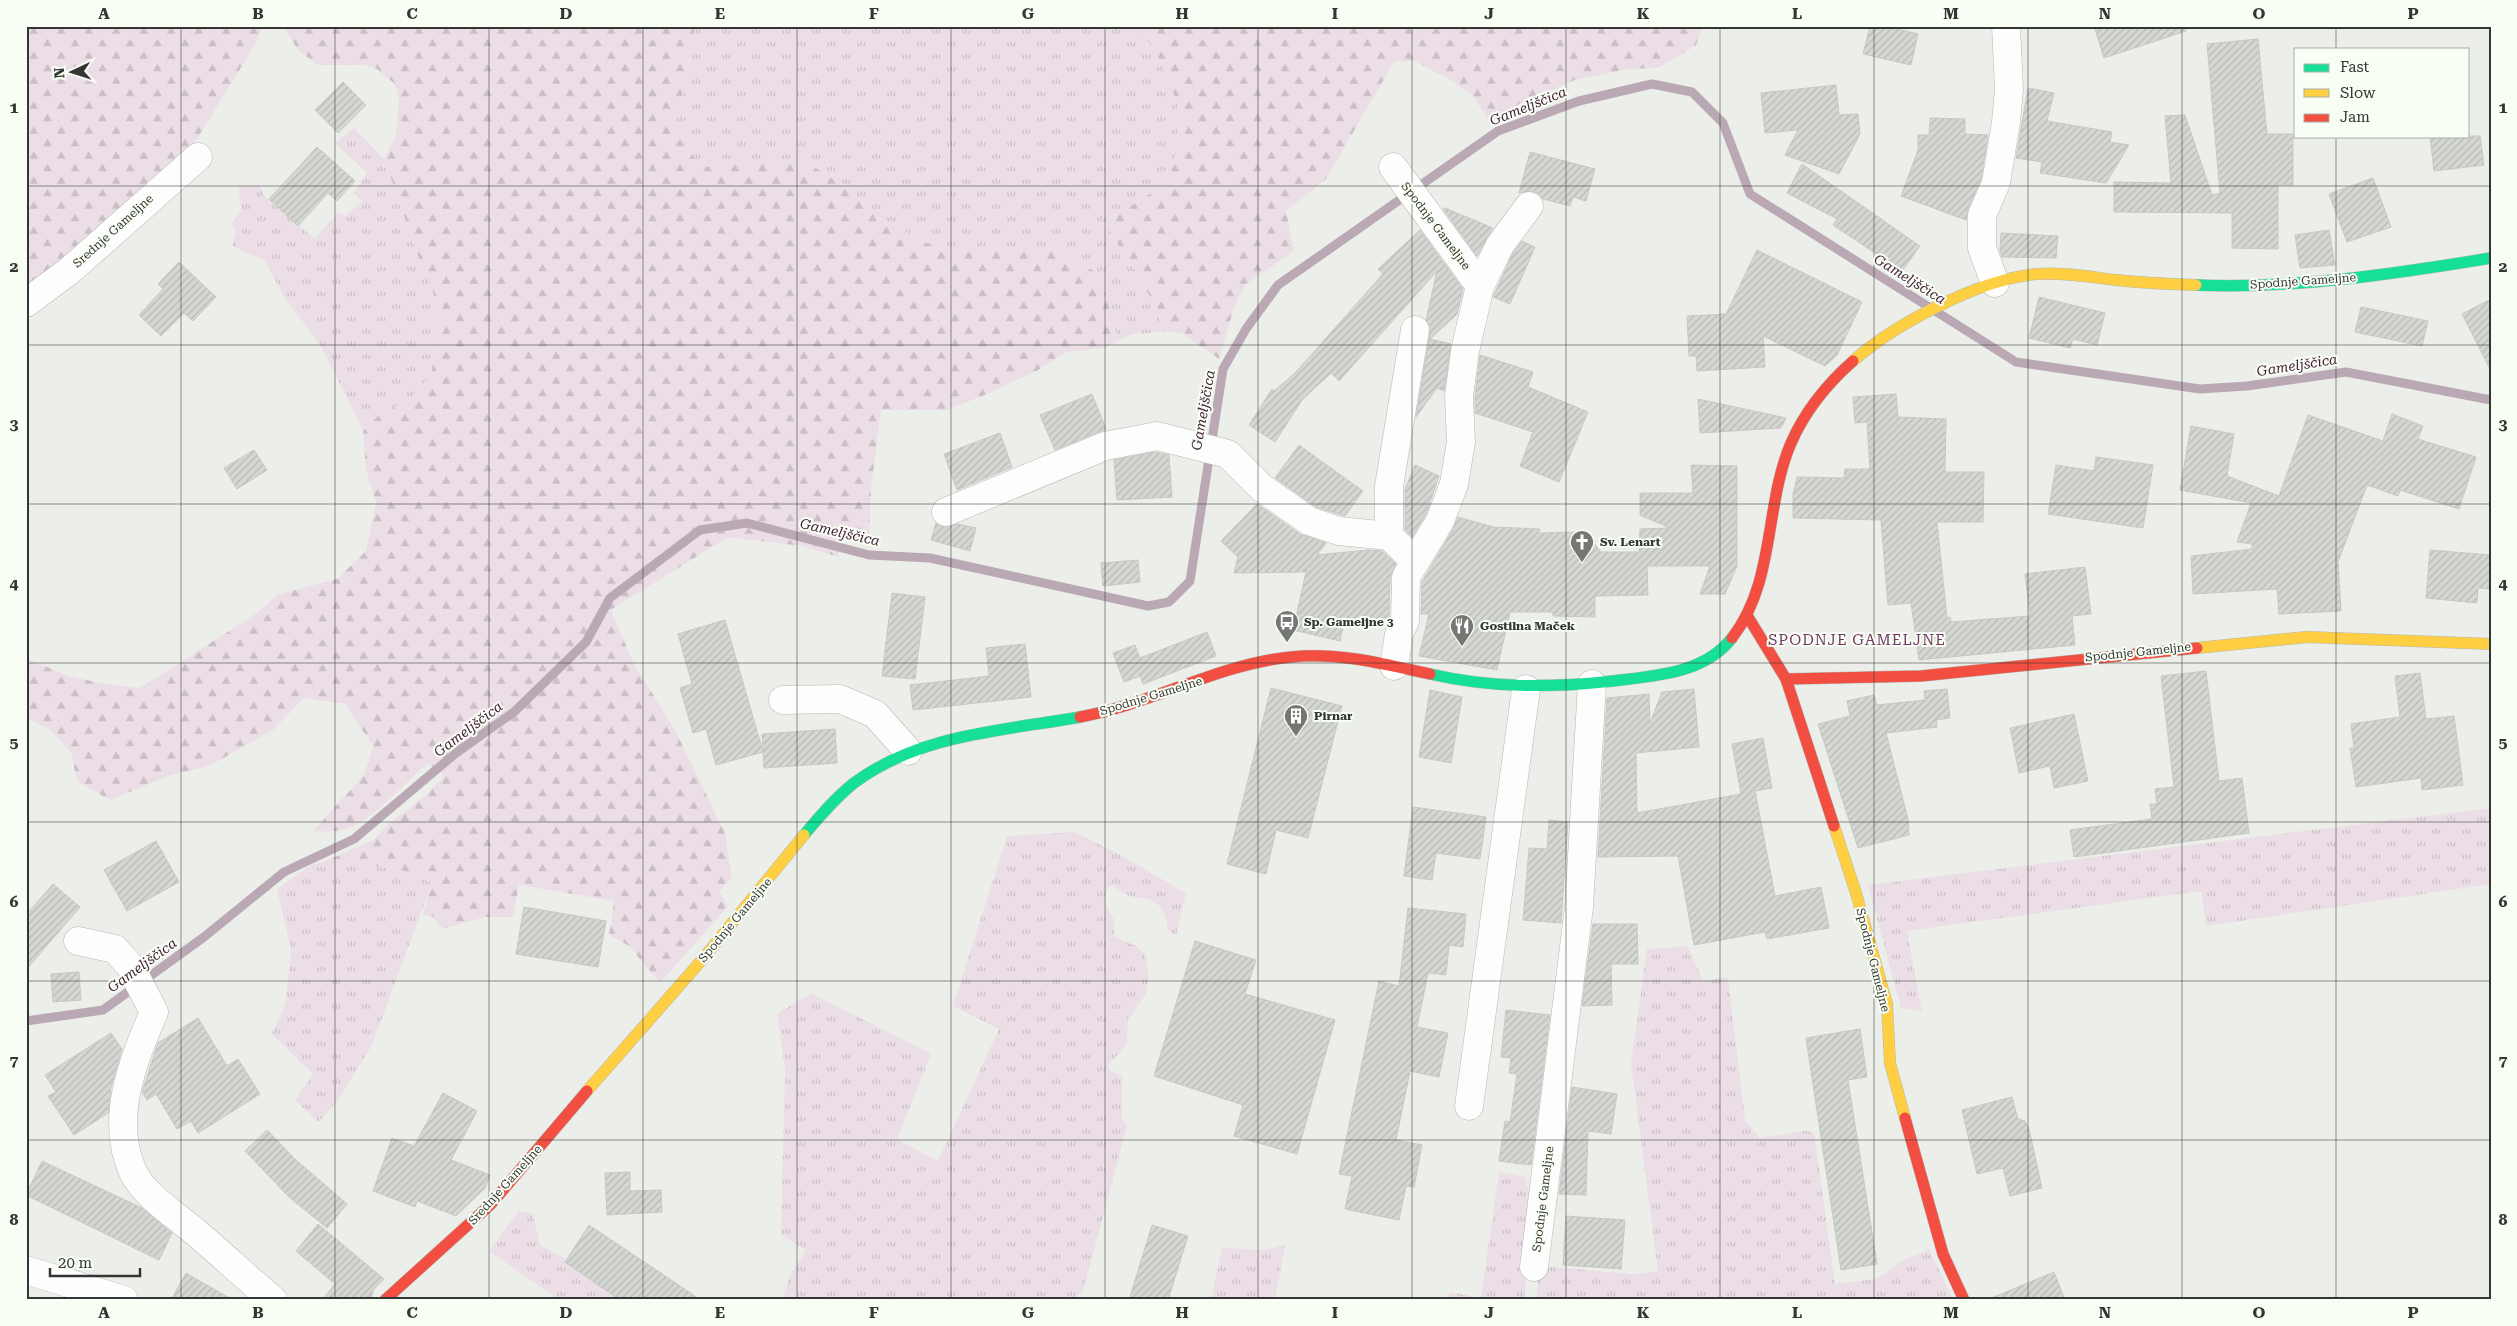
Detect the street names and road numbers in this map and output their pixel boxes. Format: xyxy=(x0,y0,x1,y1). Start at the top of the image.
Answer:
street label: Spodnje Gameljne xyxy=(1398,179,1474,273)
street label: Srednje Gameljne xyxy=(70,191,156,271)
street label: Spodnje Gameljne xyxy=(2249,270,2357,292)
street label: Spodnje Gameljne xyxy=(2084,639,2192,665)
street label: Spodnje Gameljne xyxy=(1098,674,1204,718)
street label: Spodnje Gameljne xyxy=(695,874,775,965)
street label: Spodnje Gameljne xyxy=(1853,907,1893,1014)
street label: Srednje Gameljne xyxy=(465,1142,545,1228)
street label: Spodnje Gameljne xyxy=(1530,1145,1556,1253)

